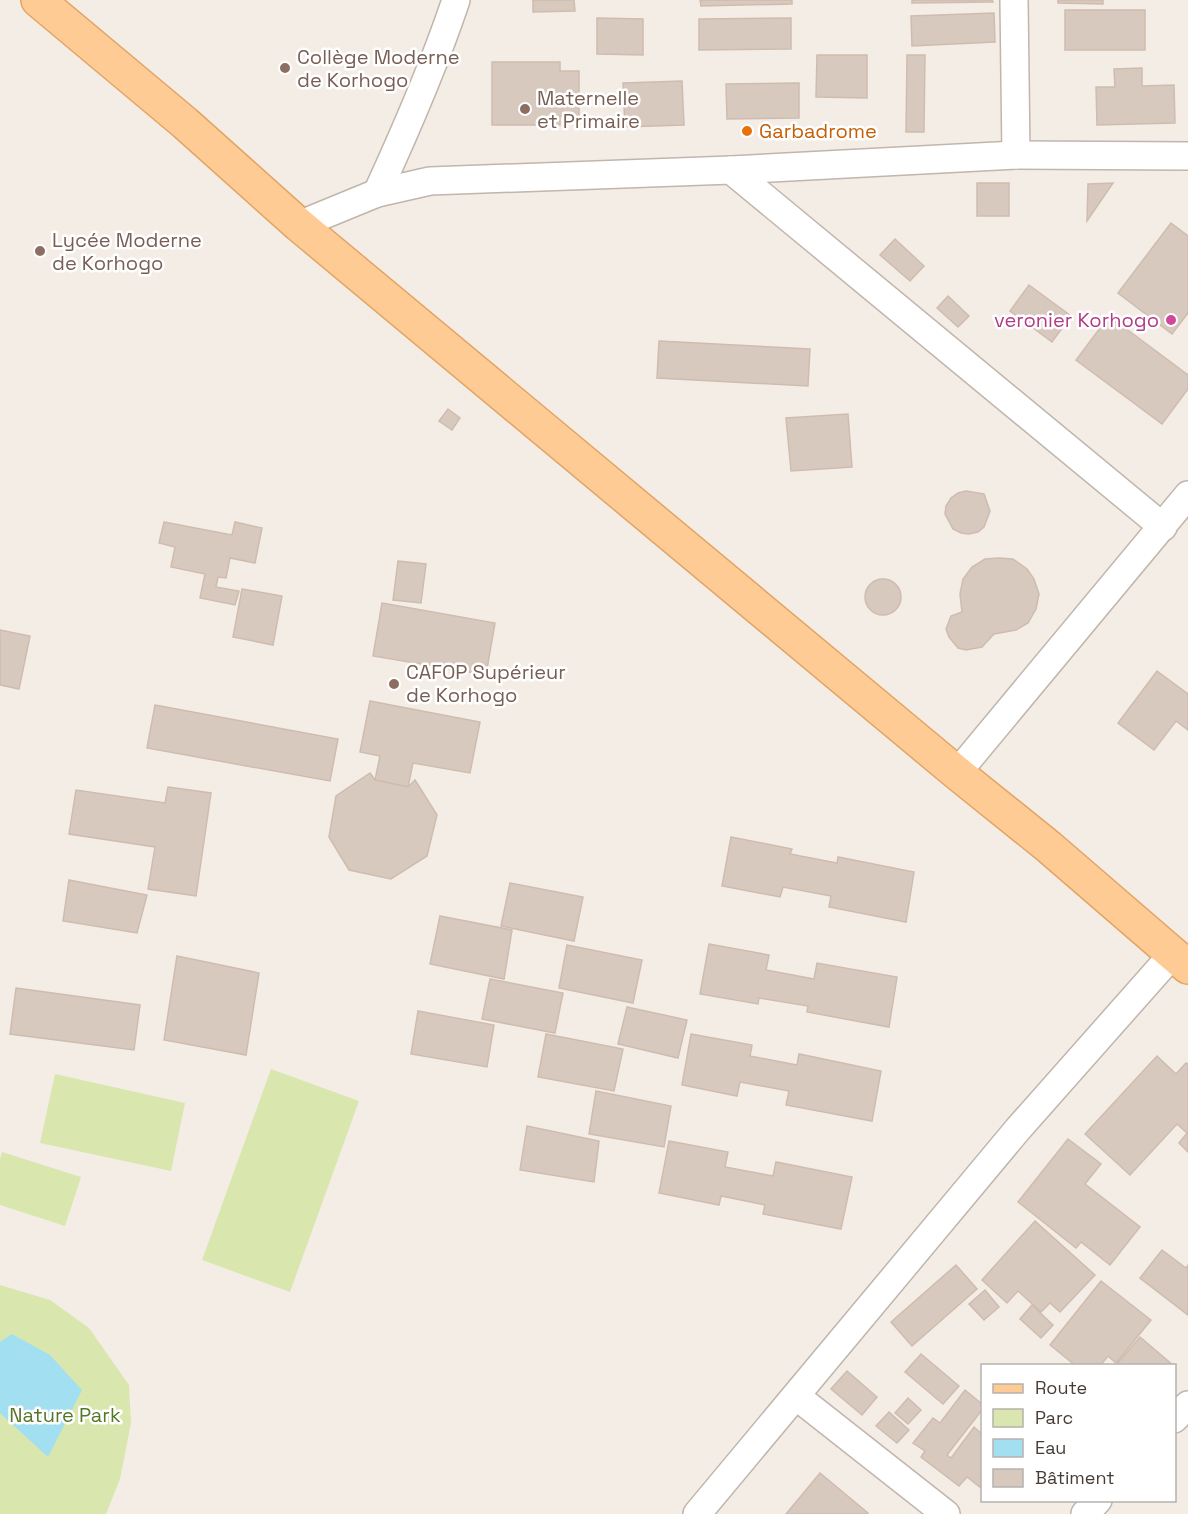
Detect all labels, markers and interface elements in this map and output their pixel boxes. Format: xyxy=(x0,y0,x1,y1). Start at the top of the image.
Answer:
place label: Collège Moderne de Korhogo xyxy=(297,44,460,93)
marker: Collège Moderne de Korhogo xyxy=(278,61,292,75)
place label: Maternelle et Primaire xyxy=(537,85,640,134)
marker: Maternelle et Primaire xyxy=(518,102,532,116)
place label: Garbadrome xyxy=(759,118,877,144)
marker: Garbadrome xyxy=(740,124,754,138)
place label: Lycée Moderne de Korhogo xyxy=(52,227,202,276)
marker: Lycée Moderne de Korhogo xyxy=(33,244,47,258)
place label: veronier Korhogo xyxy=(994,307,1159,333)
marker: veronier Korhogo xyxy=(1164,313,1178,327)
place label: CAFOP Supérieur de Korhogo xyxy=(406,659,566,708)
marker: CAFOP Supérieur de Korhogo xyxy=(387,677,401,691)
legend xyxy=(981,1364,1176,1502)
text: Route xyxy=(1035,1376,1087,1399)
park label: Nature Park xyxy=(9,1402,121,1428)
text: Parc xyxy=(1035,1406,1073,1429)
text: Eau xyxy=(1035,1436,1066,1459)
text: Bâtiment xyxy=(1035,1466,1115,1489)

